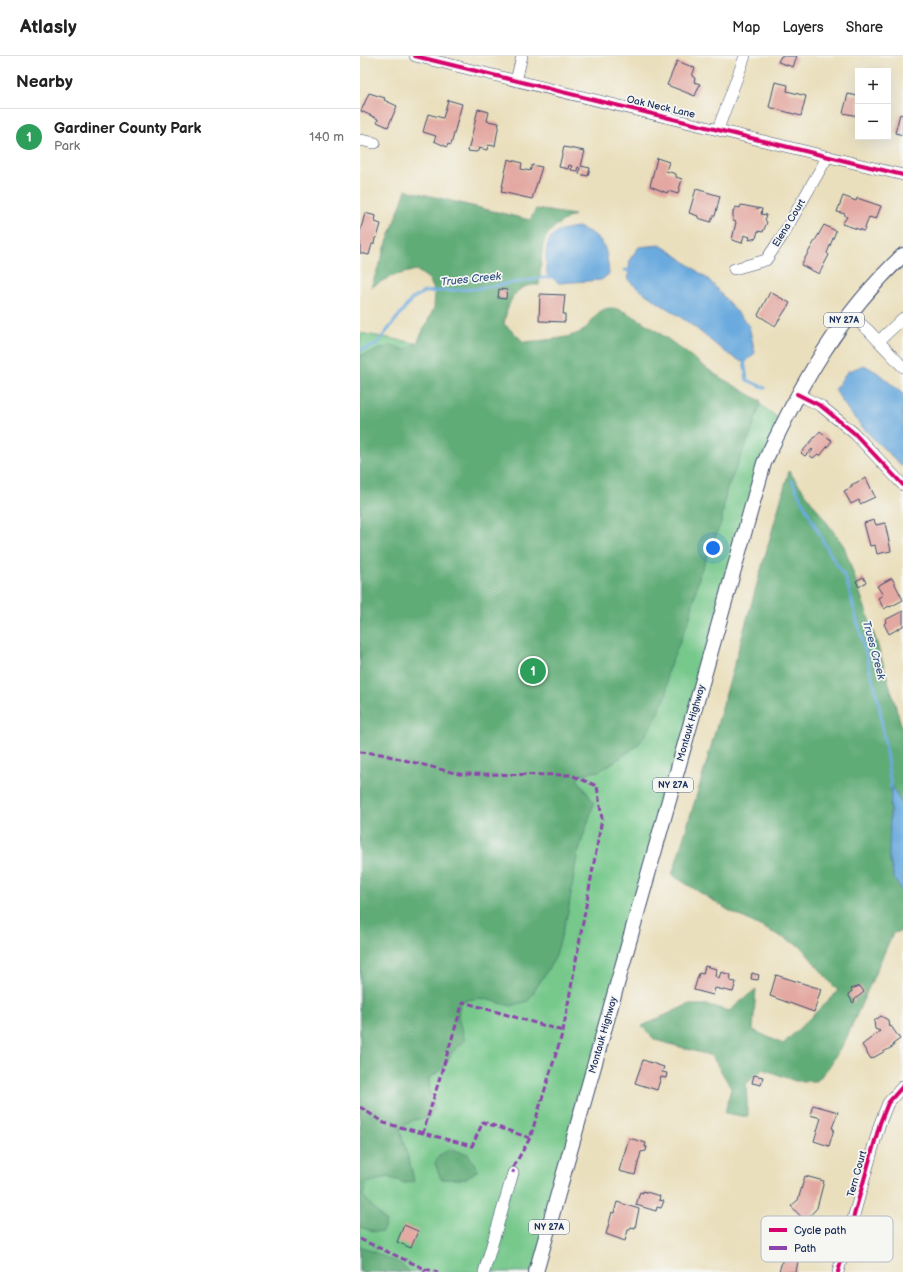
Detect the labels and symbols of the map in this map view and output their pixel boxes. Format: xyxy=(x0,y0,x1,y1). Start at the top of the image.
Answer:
street label: Oak Neck Lane xyxy=(626,93,696,121)
street label: Elena Court xyxy=(770,197,808,249)
water label: Trues Creek xyxy=(440,269,502,289)
road number: NY 27A xyxy=(824,313,864,327)
your location xyxy=(703,538,723,558)
water label: Trues Creek xyxy=(860,619,888,681)
pin: 1 xyxy=(520,656,546,686)
street label: Montauk Highway xyxy=(674,683,708,763)
road number: NY 27A xyxy=(653,778,693,792)
street label: Montauk Highway xyxy=(586,995,620,1075)
street label: Tern Court xyxy=(845,1149,869,1199)
legend xyxy=(761,1216,893,1262)
road number: NY 27A xyxy=(529,1220,569,1234)
text: Cycle path xyxy=(794,1224,846,1237)
text: Path xyxy=(794,1242,816,1255)

